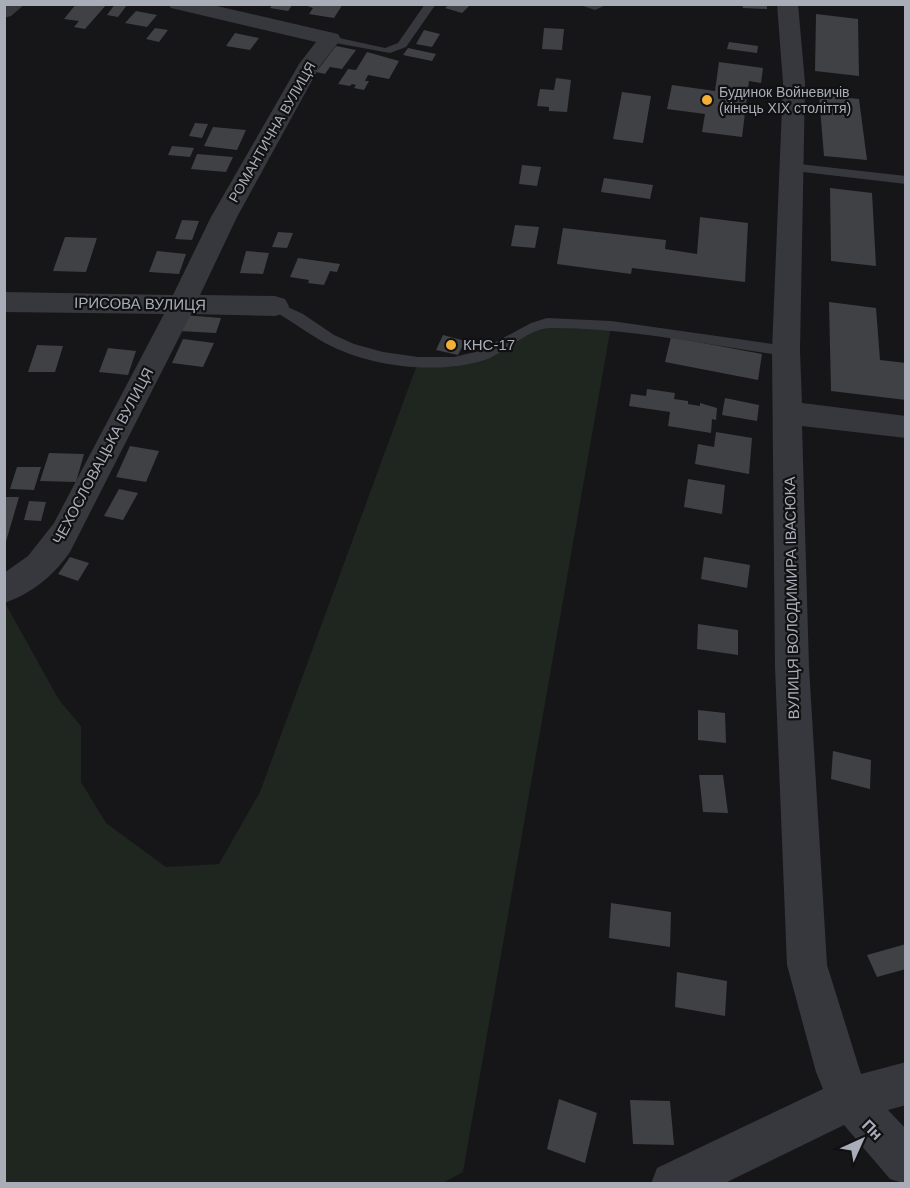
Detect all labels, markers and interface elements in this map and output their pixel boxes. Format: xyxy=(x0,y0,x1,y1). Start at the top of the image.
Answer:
street label: РОМАНТИЧНА ВУЛИЦЯ xyxy=(225,59,319,205)
place label: Будинок Войневичів (кінець ХІХ століття) xyxy=(719,84,851,116)
marker: Будинок Войневичів (кінець ХІХ століття) xyxy=(700,93,714,107)
street label: ІРИСОВА ВУЛИЦЯ xyxy=(74,294,206,313)
place label: КНС-17 xyxy=(463,336,515,353)
marker: КНС-17 xyxy=(444,338,458,352)
street label: ЧЕХОСЛОВАЦЬКА ВУЛИЦЯ xyxy=(49,365,156,547)
street label: ВУЛИЦЯ ВОЛОДИМИРА ІВАСЮКА xyxy=(781,476,802,720)
north arrow xyxy=(832,1110,892,1170)
text: Пн xyxy=(859,1116,886,1143)

